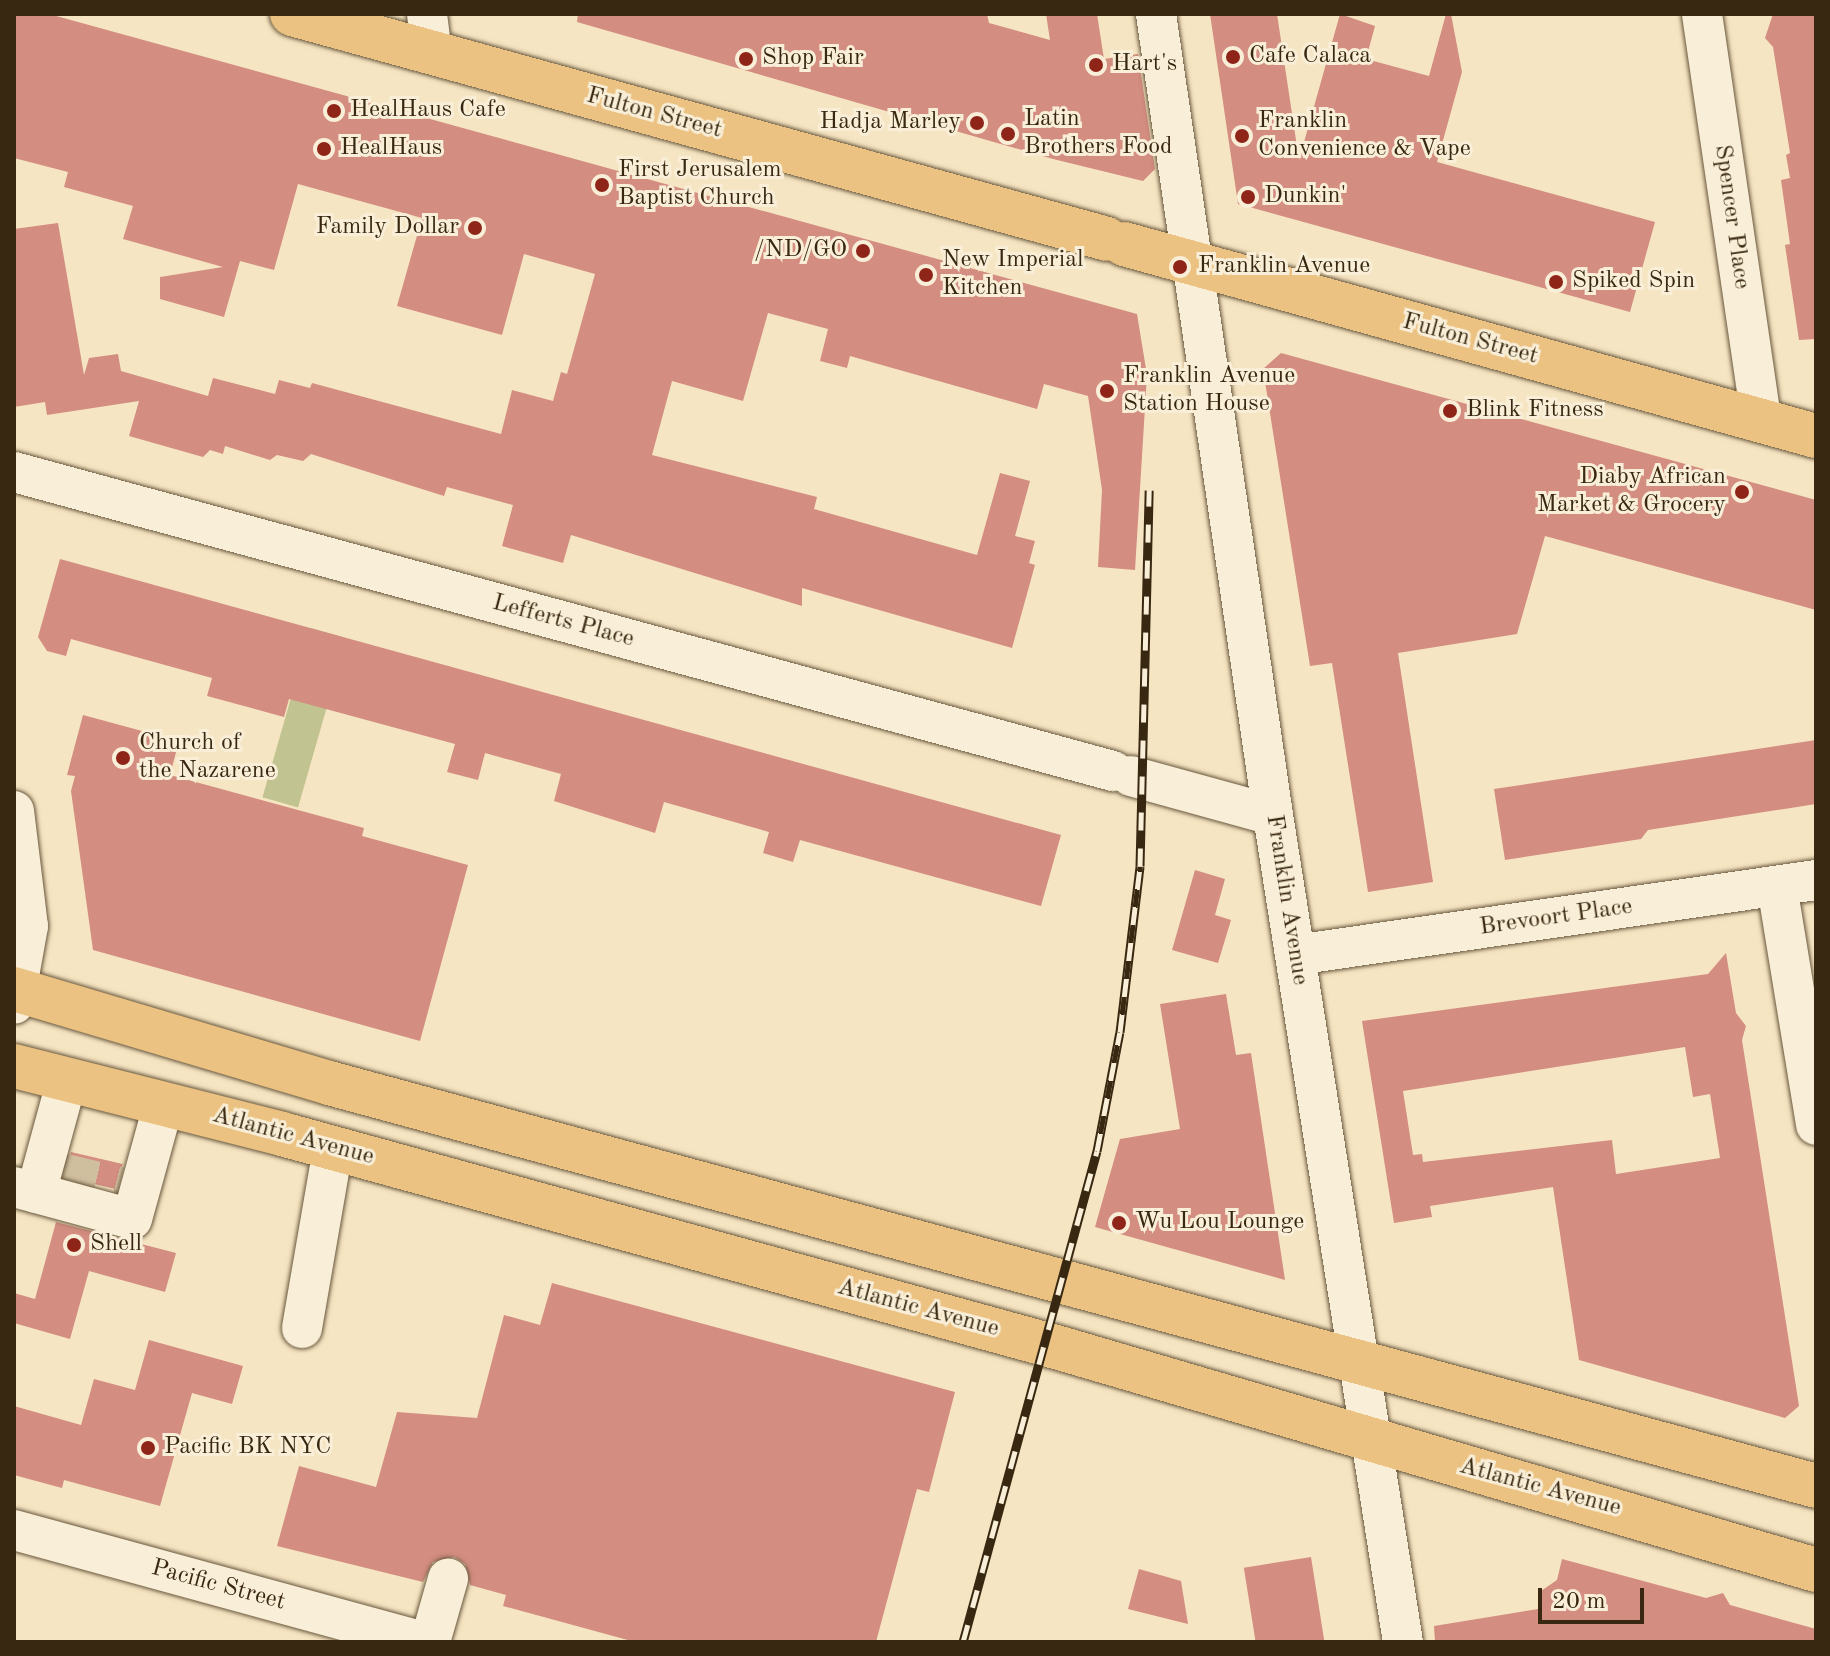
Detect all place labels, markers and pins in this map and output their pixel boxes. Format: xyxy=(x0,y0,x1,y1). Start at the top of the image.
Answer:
place label: Cafe Calaca xyxy=(1249,43,1371,71)
place label: Shop Fair xyxy=(762,45,864,73)
marker: Cafe Calaca xyxy=(1224,48,1242,66)
marker: Shop Fair xyxy=(737,50,755,68)
place label: Hart's xyxy=(1112,51,1177,79)
marker: Hart's xyxy=(1087,56,1105,74)
place label: HealHaus Cafe xyxy=(350,97,506,125)
marker: HealHaus Cafe xyxy=(325,102,343,120)
place label: Latin Brothers Food xyxy=(1024,106,1173,162)
place label: Franklin Convenience & Vape xyxy=(1258,108,1471,164)
place label: Hadja Marley xyxy=(819,109,961,137)
marker: Hadja Marley xyxy=(968,114,986,132)
marker: Latin Brothers Food xyxy=(999,125,1017,143)
marker: Franklin Convenience & Vape xyxy=(1233,127,1251,145)
place label: HealHaus xyxy=(340,135,442,163)
marker: HealHaus xyxy=(315,140,333,158)
place label: First Jerusalem Baptist Church xyxy=(618,157,782,213)
marker: First Jerusalem Baptist Church xyxy=(593,176,611,194)
place label: Dunkin' xyxy=(1264,183,1346,211)
marker: Dunkin' xyxy=(1239,188,1257,206)
place label: Family Dollar xyxy=(316,214,459,242)
marker: Family Dollar xyxy=(466,219,484,237)
place label: /ND/GO xyxy=(754,237,847,265)
marker: /ND/GO xyxy=(854,242,872,260)
place label: New Imperial Kitchen xyxy=(942,247,1084,303)
place label: Franklin Avenue xyxy=(1198,253,1370,281)
marker: Franklin Avenue xyxy=(1169,256,1191,278)
marker: New Imperial Kitchen xyxy=(917,266,935,284)
place label: Spiked Spin xyxy=(1572,268,1695,296)
marker: Spiked Spin xyxy=(1547,273,1565,291)
place label: Franklin Avenue Station House xyxy=(1123,363,1295,419)
marker: Franklin Avenue Station House xyxy=(1098,382,1116,400)
place label: Blink Fitness xyxy=(1466,397,1604,425)
marker: Blink Fitness xyxy=(1441,402,1459,420)
place label: Diaby African Market & Grocery xyxy=(1537,464,1726,520)
marker: Diaby African Market & Grocery xyxy=(1733,483,1751,501)
place label: Church of the Nazarene xyxy=(139,730,276,786)
marker: Church of the Nazarene xyxy=(114,749,132,767)
place label: Wu Lou Lounge xyxy=(1135,1209,1304,1237)
marker: Wu Lou Lounge xyxy=(1110,1214,1128,1232)
place label: Shell xyxy=(90,1231,142,1259)
marker: Shell xyxy=(65,1236,83,1254)
place label: Pacific BK NYC xyxy=(164,1434,331,1462)
marker: Pacific BK NYC xyxy=(139,1439,157,1457)

